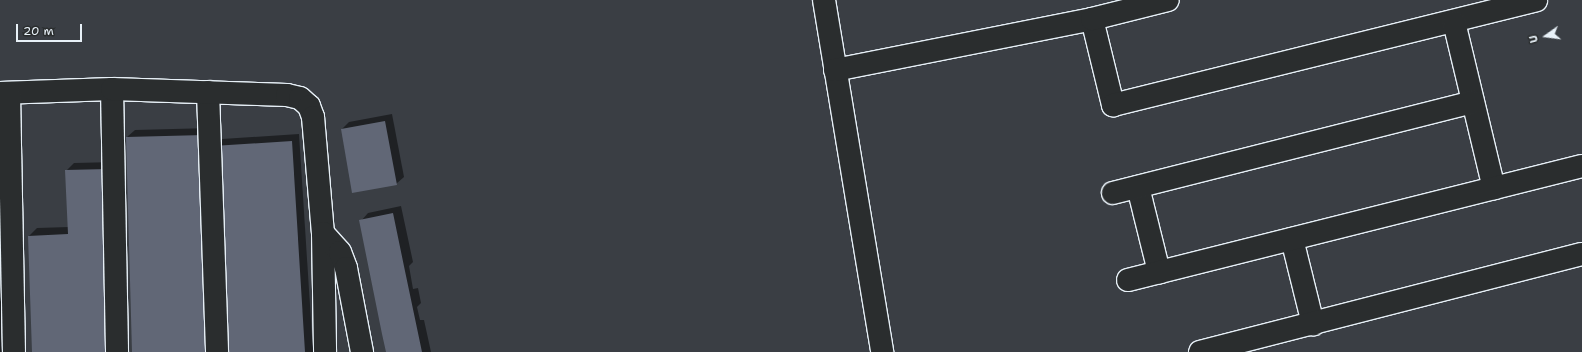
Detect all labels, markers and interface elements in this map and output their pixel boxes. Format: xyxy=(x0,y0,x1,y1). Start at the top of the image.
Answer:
scale bar xyxy=(18,16,84,42)
north arrow xyxy=(1526,16,1566,56)
text: 20 m xyxy=(23,23,54,39)
text: U xyxy=(1526,34,1542,44)

